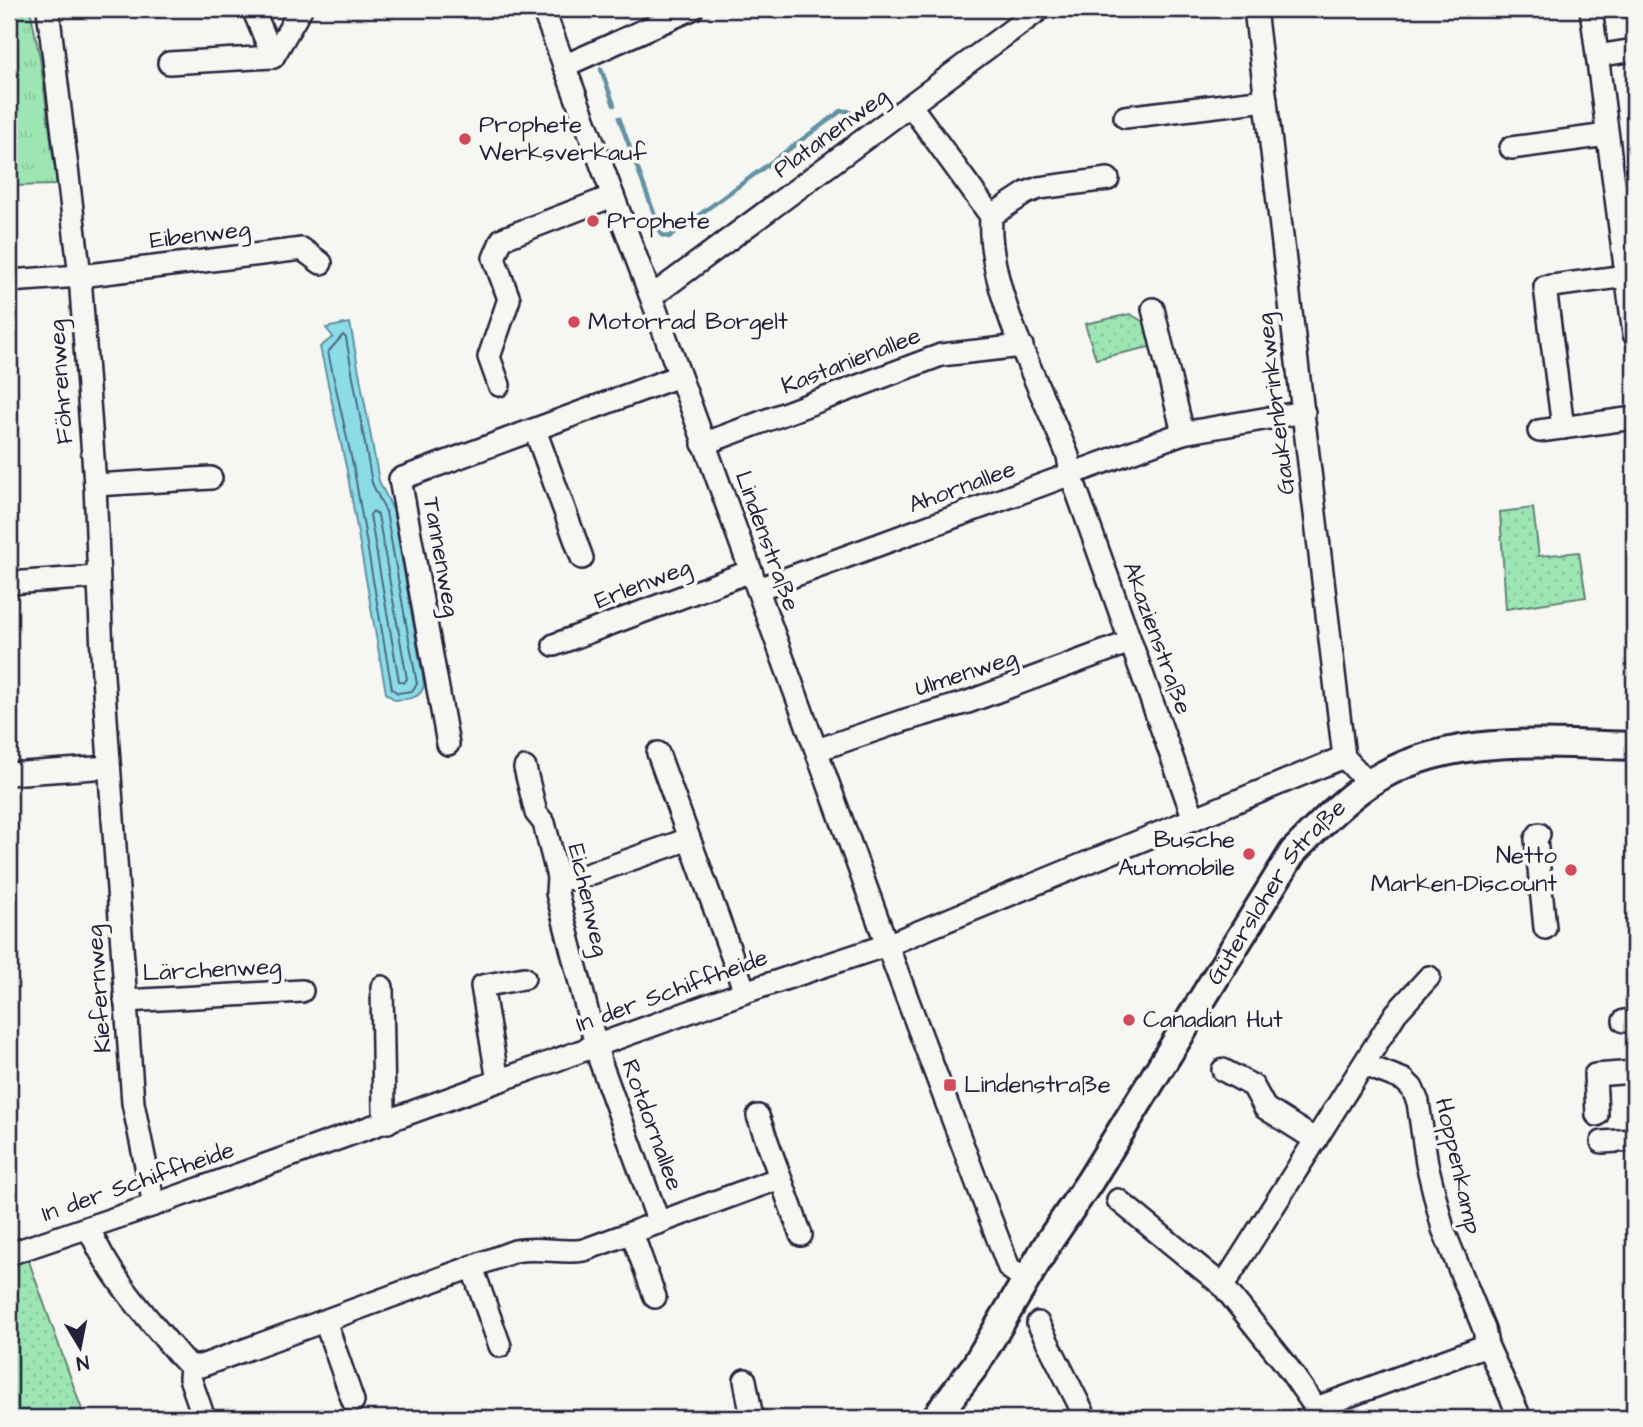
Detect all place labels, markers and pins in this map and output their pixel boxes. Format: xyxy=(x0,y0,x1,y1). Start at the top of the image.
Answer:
place label: Prophete Werksverkauf xyxy=(479,108,647,170)
marker: Prophete Werksverkauf xyxy=(457,131,473,147)
place label: Prophete xyxy=(607,204,710,238)
marker: Prophete xyxy=(585,213,601,229)
place label: Motorrad Borgelt xyxy=(588,305,788,340)
marker: Motorrad Borgelt xyxy=(566,314,582,330)
place label: Busche Automobile xyxy=(1118,823,1235,885)
place label: Netto Marken-Discount xyxy=(1371,839,1558,901)
marker: Busche Automobile xyxy=(1241,846,1257,862)
marker: Netto Marken-Discount xyxy=(1563,862,1579,878)
place label: Canadian Hut xyxy=(1143,1003,1283,1037)
marker: Canadian Hut xyxy=(1121,1012,1137,1028)
place label: Lindenstraße xyxy=(964,1068,1111,1102)
marker: Lindenstraße xyxy=(942,1077,958,1093)

